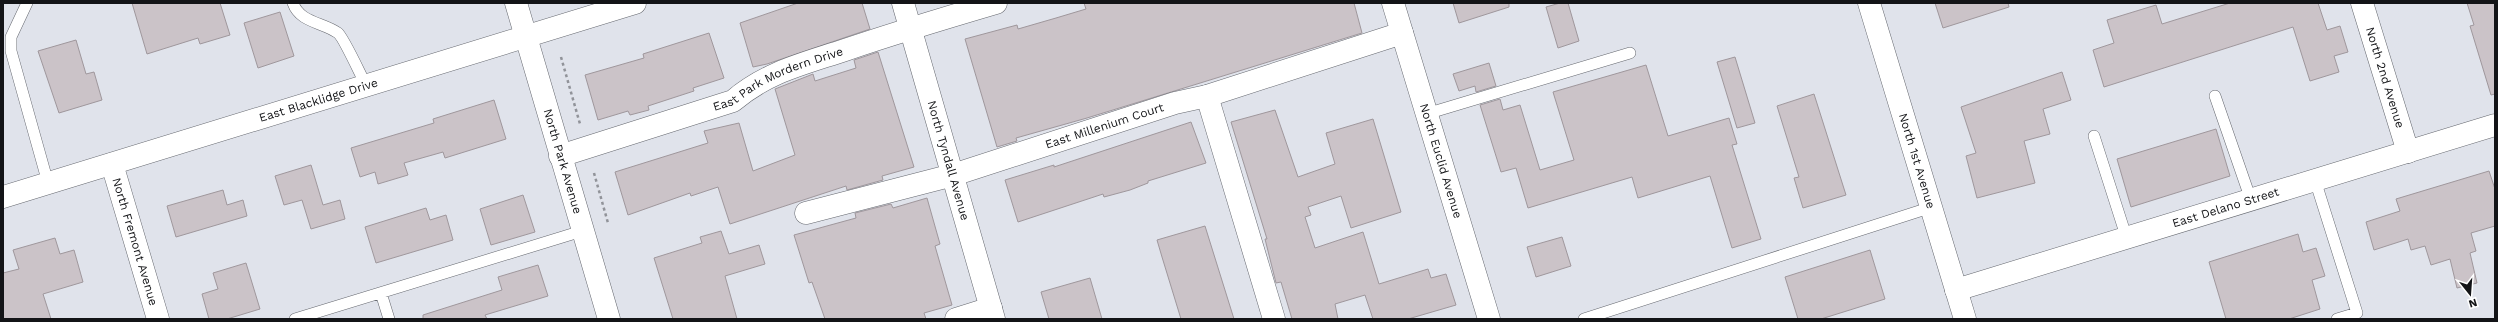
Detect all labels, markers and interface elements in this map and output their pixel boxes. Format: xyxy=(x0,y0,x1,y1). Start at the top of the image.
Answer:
street label: North 2nd Avenue xyxy=(2363,25,2407,130)
street label: East Park Mordern Drive xyxy=(711,44,845,114)
street label: East Blacklidge Drive xyxy=(257,75,380,125)
street label: North Tyndall Avenue xyxy=(924,99,972,222)
street label: East Millenium Court xyxy=(1043,100,1165,152)
street label: North Euclid Avenue xyxy=(1417,102,1465,220)
street label: North Park Avenue xyxy=(541,107,585,215)
street label: North 1st Avenue xyxy=(1896,111,1938,210)
street label: North Fremont Avenue xyxy=(109,176,161,307)
street label: East Delano Street xyxy=(2171,185,2281,230)
north arrow xyxy=(2450,274,2490,314)
text: N xyxy=(2467,296,2479,310)

